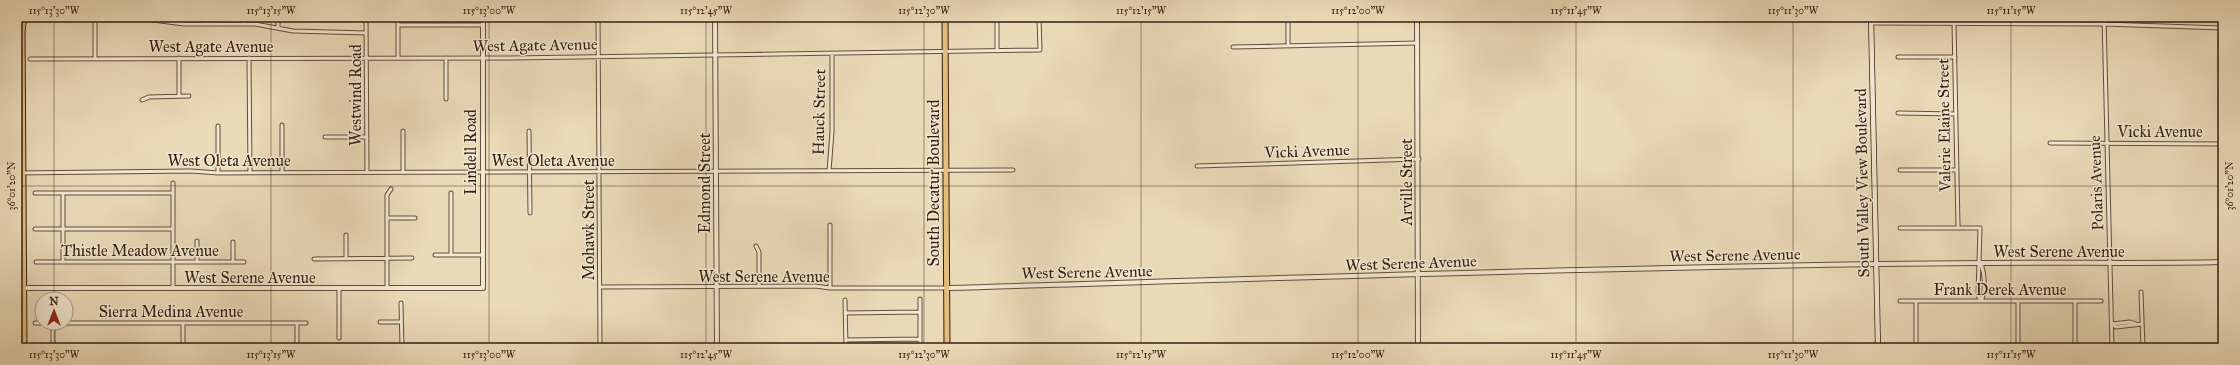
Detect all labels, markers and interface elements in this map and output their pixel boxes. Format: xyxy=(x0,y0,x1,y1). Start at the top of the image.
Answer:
text: 115°13'30"W xyxy=(29,5,80,17)
text: 115°13'15"W xyxy=(246,5,296,17)
text: 115°13'00"W xyxy=(463,5,516,17)
text: 115°12'45"W xyxy=(680,5,732,17)
text: 115°12'30"W xyxy=(898,5,950,17)
text: 115°12'15"W xyxy=(1116,5,1167,17)
text: 115°12'00"W xyxy=(1331,5,1385,17)
text: 115°11'45"W xyxy=(1551,5,1602,17)
text: 115°11'30"W xyxy=(1768,5,1819,17)
text: 115°11'15"W xyxy=(1986,5,2036,17)
street label: West Agate Avenue xyxy=(472,34,598,57)
street label: West Agate Avenue xyxy=(149,37,274,57)
street label: Westwind Road xyxy=(346,44,365,146)
street label: Valerie Elaine Street xyxy=(1933,58,1955,193)
street label: Hauck Street xyxy=(809,68,829,155)
street label: South Valley View Boulevard xyxy=(1851,88,1873,278)
street label: South Decatur Boulevard xyxy=(924,100,943,266)
street label: Lindell Road xyxy=(461,109,480,195)
street label: Vicki Avenue xyxy=(2116,122,2203,141)
street label: Edmond Street xyxy=(695,132,714,233)
street label: Polaris Avenue xyxy=(2085,135,2107,231)
street label: Arville Street xyxy=(1397,138,1416,227)
street label: Vicki Avenue xyxy=(1263,140,1350,162)
street label: West Oleta Avenue xyxy=(167,151,291,170)
street label: West Oleta Avenue xyxy=(491,151,615,170)
text: 36°01'20"N xyxy=(6,161,18,210)
text: 36°01'20"N xyxy=(2224,161,2236,210)
street label: Mohawk Street xyxy=(579,179,598,280)
street label: Thistle Meadow Avenue xyxy=(61,241,219,260)
street label: West Serene Avenue xyxy=(1993,242,2125,261)
street label: West Serene Avenue xyxy=(1669,244,1801,266)
street label: West Serene Avenue xyxy=(1345,251,1477,275)
street label: West Serene Avenue xyxy=(1021,261,1153,283)
street label: West Serene Avenue xyxy=(698,267,830,286)
street label: West Serene Avenue xyxy=(184,268,316,287)
street label: Frank Derek Avenue xyxy=(1933,280,2067,299)
north arrow xyxy=(34,291,74,331)
text: N xyxy=(49,295,59,308)
street label: Sierra Medina Avenue xyxy=(99,302,244,321)
text: 115°13'30"W xyxy=(29,349,80,361)
text: 115°13'15"W xyxy=(246,349,296,361)
text: 115°13'00"W xyxy=(463,349,516,361)
text: 115°12'45"W xyxy=(680,349,732,361)
text: 115°12'30"W xyxy=(898,349,950,361)
text: 115°12'15"W xyxy=(1116,349,1167,361)
text: 115°12'00"W xyxy=(1331,349,1385,361)
text: 115°11'45"W xyxy=(1551,349,1602,361)
text: 115°11'30"W xyxy=(1768,349,1819,361)
text: 115°11'15"W xyxy=(1986,349,2036,361)

